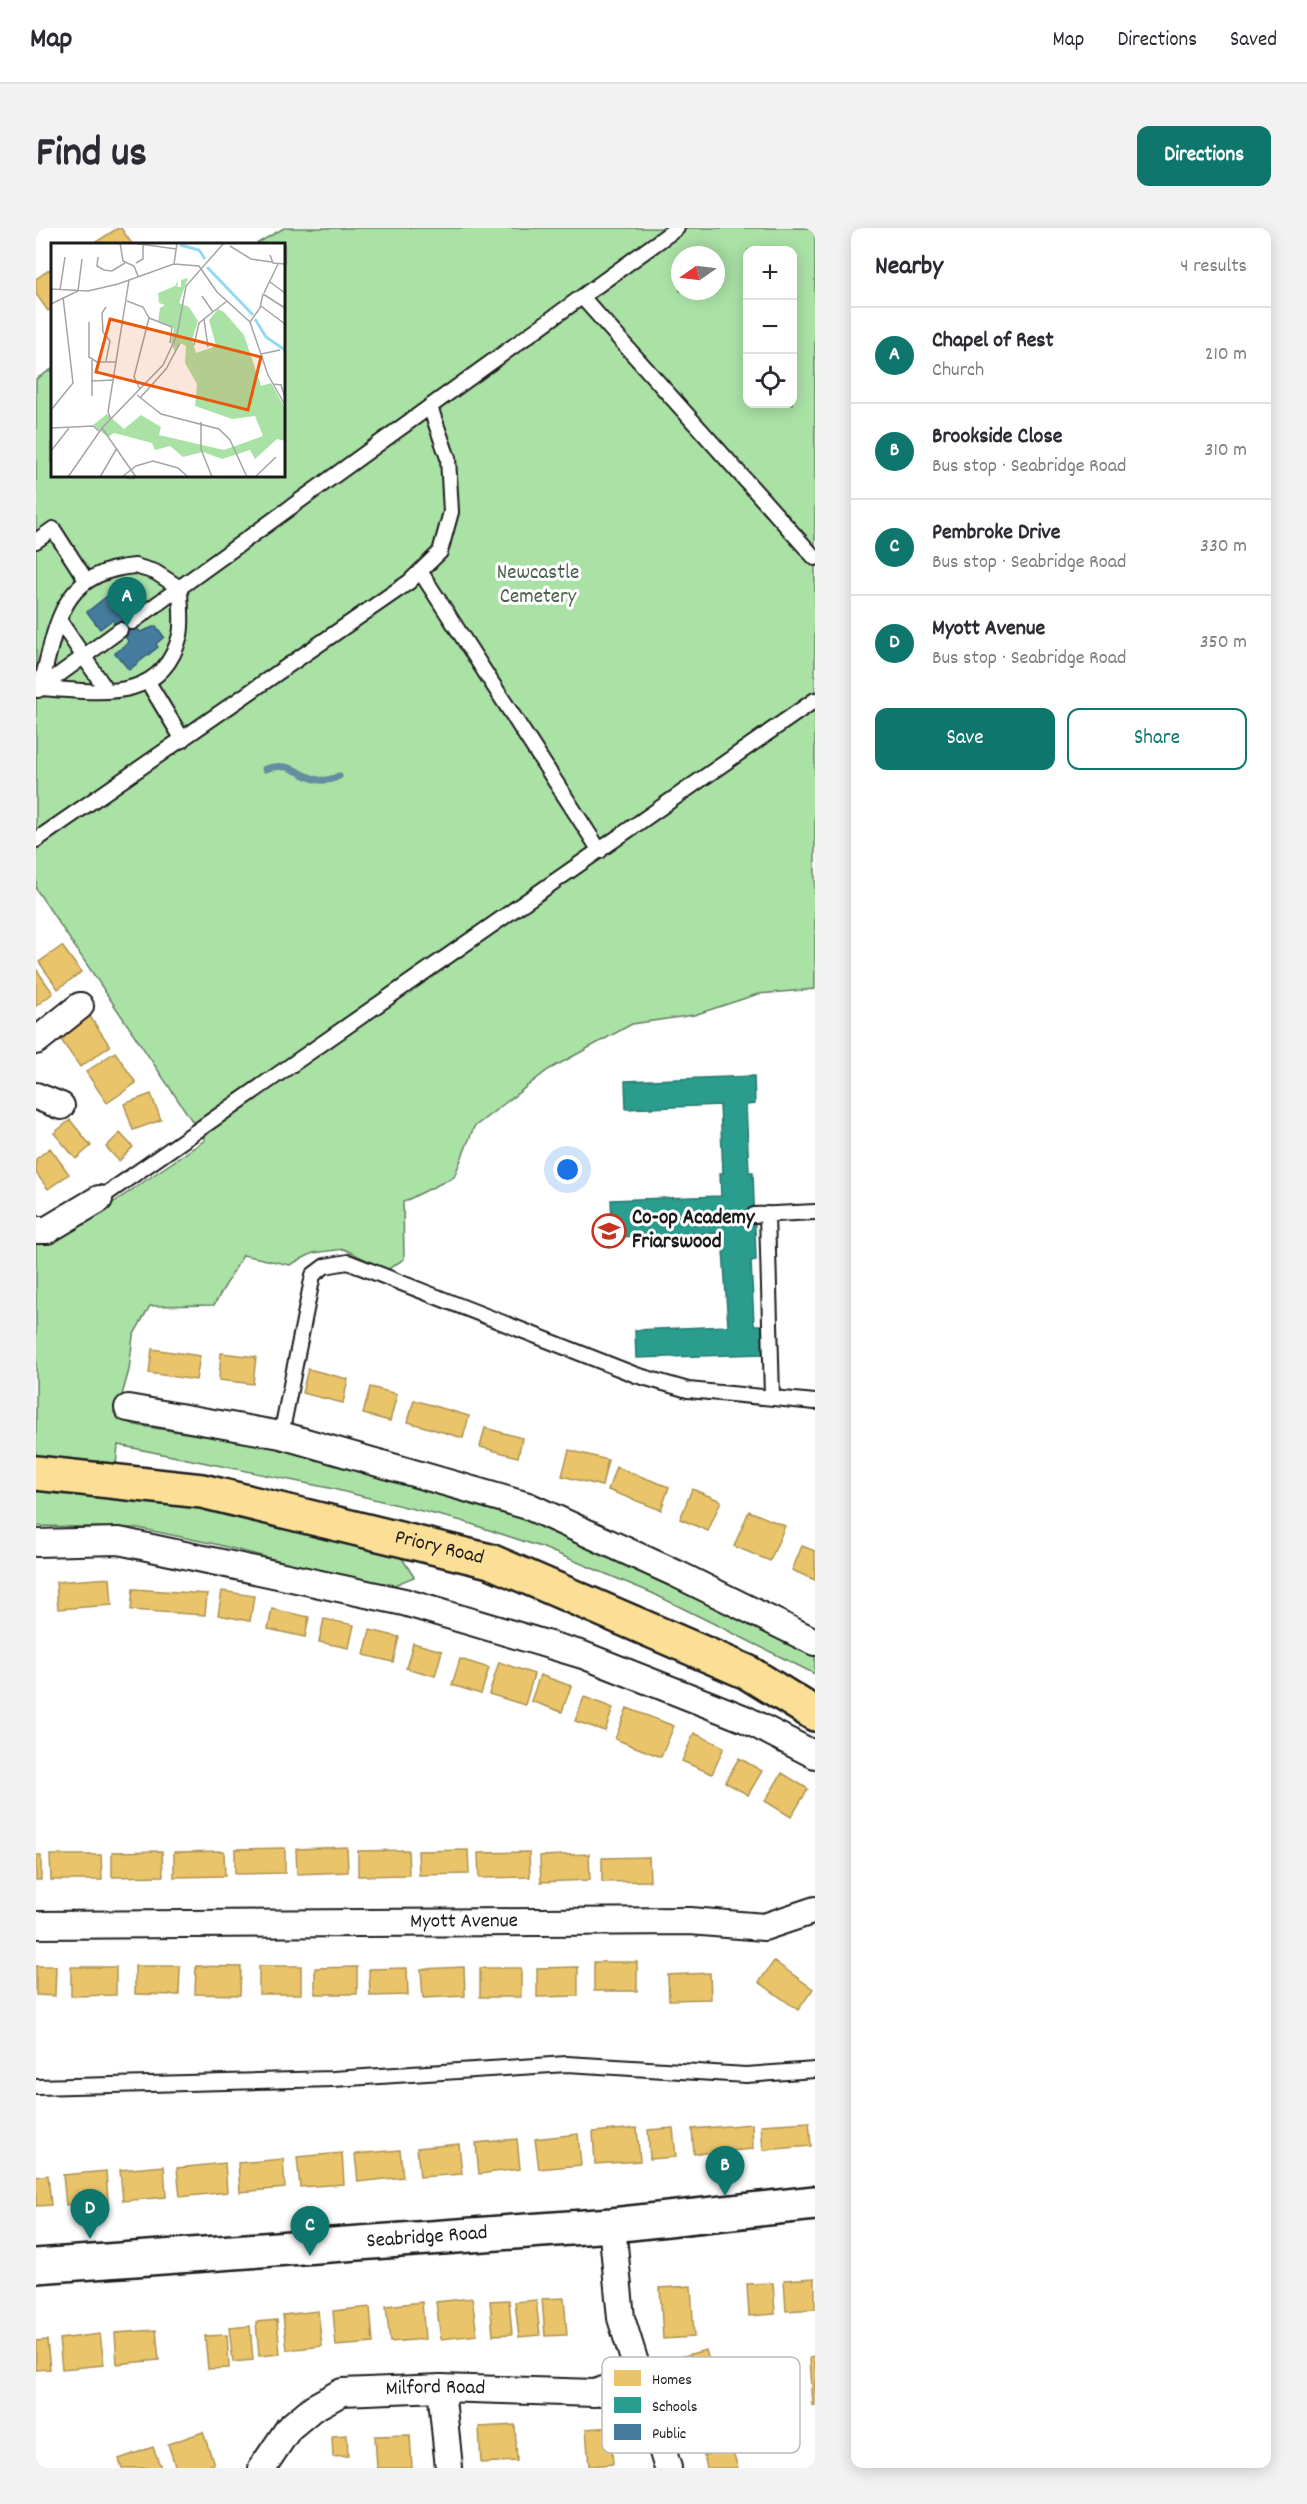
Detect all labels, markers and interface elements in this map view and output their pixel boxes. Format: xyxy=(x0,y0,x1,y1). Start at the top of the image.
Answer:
text: Map xyxy=(30,21,72,61)
text: Map xyxy=(1053,26,1084,56)
text: Directions xyxy=(1117,26,1197,56)
text: Saved xyxy=(1230,26,1277,56)
text: Find us xyxy=(36,126,147,186)
button: Directions xyxy=(1137,126,1271,186)
inset map xyxy=(51,243,285,477)
north arrow xyxy=(671,246,725,300)
map controls xyxy=(743,246,797,408)
button: + xyxy=(743,246,797,300)
text: Nearby xyxy=(875,249,943,286)
text: 4 results xyxy=(1180,253,1247,281)
button: − xyxy=(743,300,797,354)
text: Chapel of Rest xyxy=(932,326,1054,357)
text: A xyxy=(889,341,900,369)
text: 210 m xyxy=(1205,341,1247,369)
button: locate xyxy=(743,354,797,408)
text: Church xyxy=(932,357,984,385)
text: Brookside Close xyxy=(932,422,1062,453)
text: B xyxy=(890,437,899,465)
text: 310 m xyxy=(1205,437,1247,465)
text: Bus stop · Seabridge Road xyxy=(932,453,1126,481)
text: Pembroke Drive xyxy=(932,518,1060,549)
text: C xyxy=(890,533,899,561)
text: 330 m xyxy=(1200,533,1247,561)
text: Bus stop · Seabridge Road xyxy=(932,549,1126,577)
park label: Newcastle Cemetery xyxy=(497,559,579,613)
pin: A xyxy=(108,578,146,627)
text: Myott Avenue xyxy=(932,614,1045,645)
text: D xyxy=(889,629,900,657)
text: 350 m xyxy=(1200,629,1247,657)
text: Bus stop · Seabridge Road xyxy=(932,645,1126,673)
button: Save xyxy=(875,708,1055,770)
button: Share xyxy=(1067,708,1247,770)
your location xyxy=(553,1155,582,1184)
place label: Co-op Academy Friarswood xyxy=(632,1204,756,1258)
school or university icon: Co-op Academy Friarswood xyxy=(591,1213,627,1249)
street label: Priory Road xyxy=(391,1523,487,1574)
street label: Myott Avenue xyxy=(410,1907,518,1938)
pin: B xyxy=(706,2146,744,2196)
pin: D xyxy=(70,2190,110,2239)
pin: C xyxy=(290,2206,330,2256)
street label: Seabridge Road xyxy=(365,2219,489,2257)
legend xyxy=(602,2357,800,2453)
text: Homes xyxy=(652,2369,692,2392)
street label: Milford Road xyxy=(385,2373,486,2405)
text: Schools xyxy=(652,2396,698,2419)
text: Public xyxy=(652,2423,686,2446)

